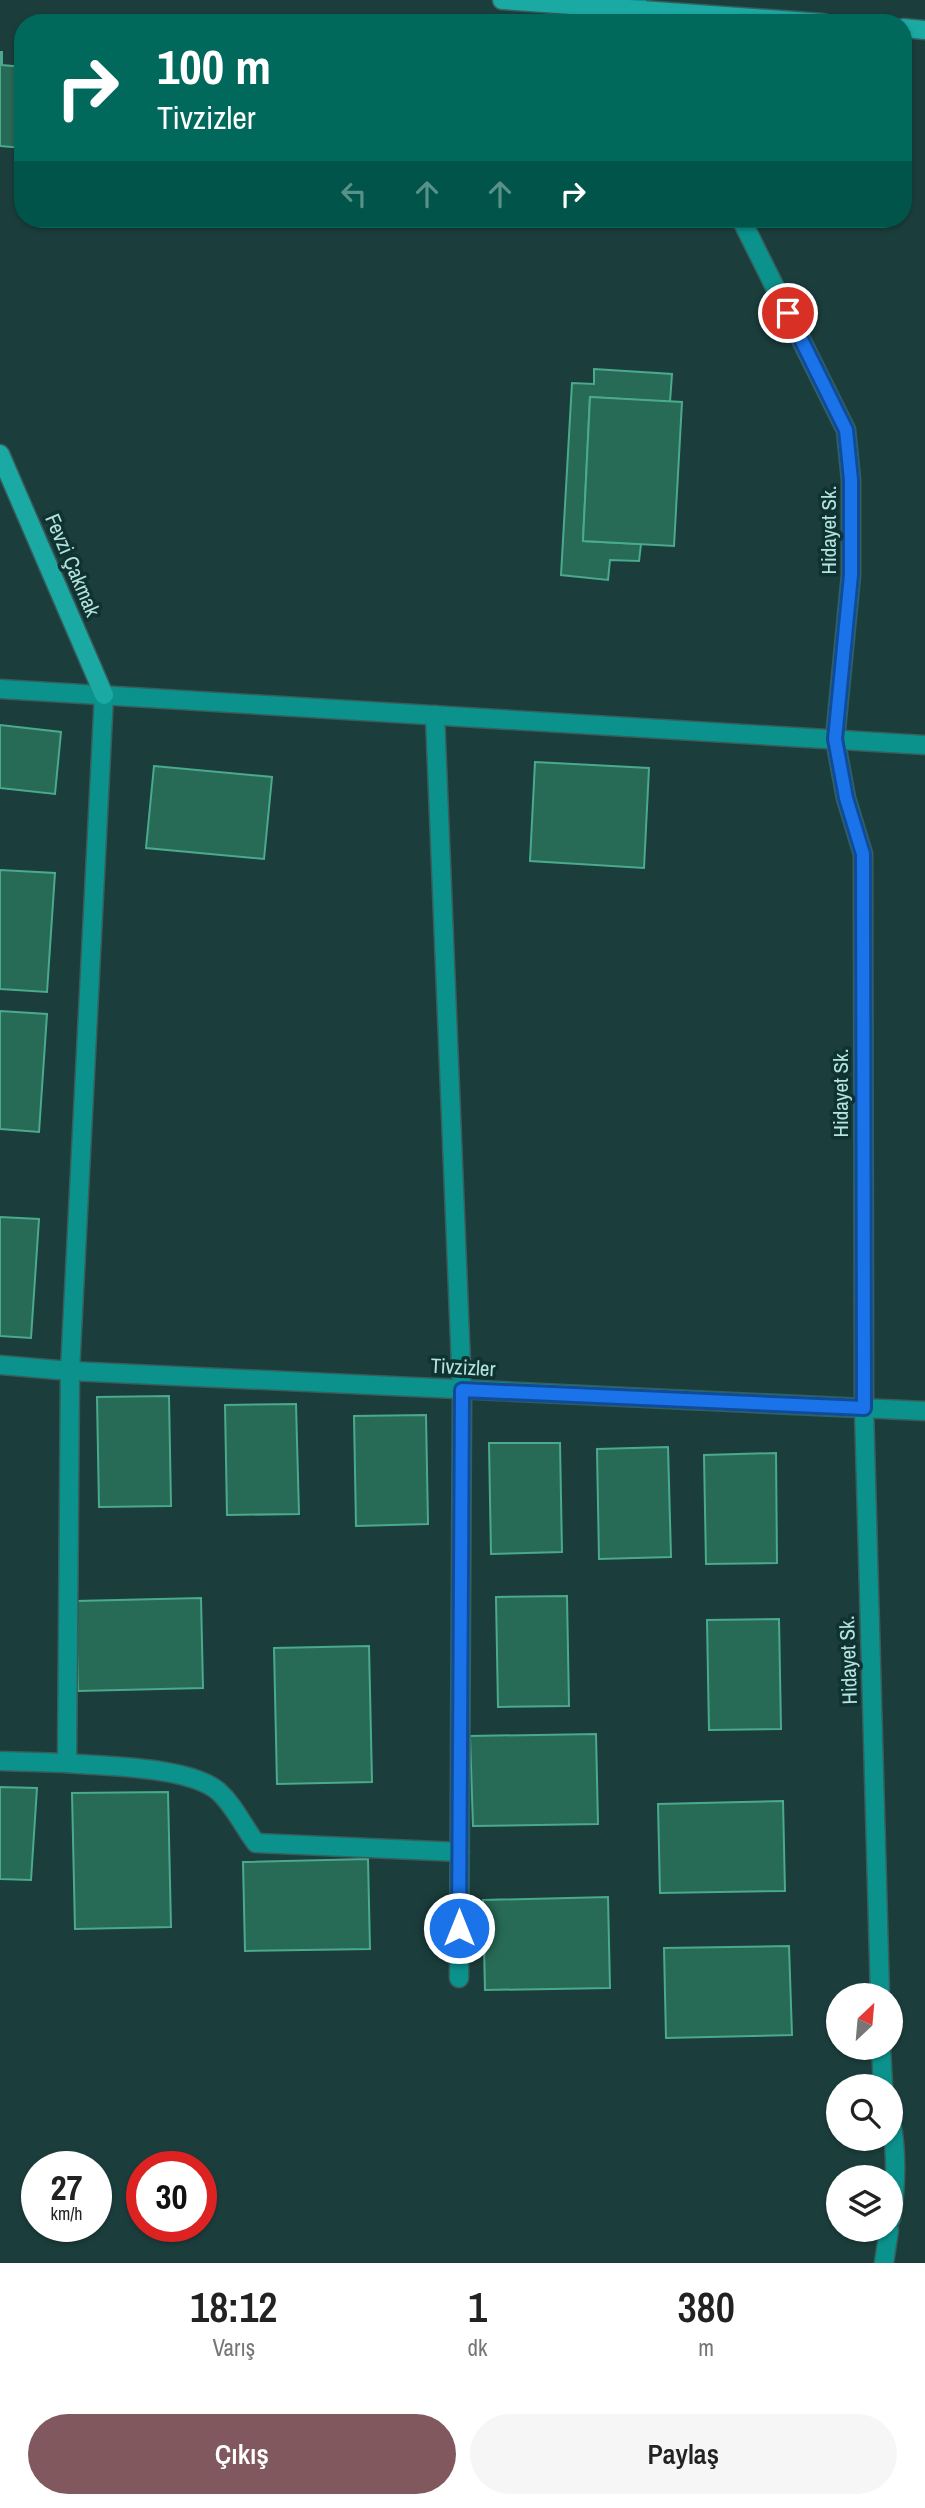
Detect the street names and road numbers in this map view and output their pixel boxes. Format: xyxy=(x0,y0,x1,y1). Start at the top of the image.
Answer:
street label: Hidayet Sk. xyxy=(814,485,843,575)
street label: Fevzi Çakmak xyxy=(38,509,108,621)
street label: Hidayet Sk. xyxy=(826,1048,855,1138)
street label: Tivzizler xyxy=(430,1351,496,1383)
street label: Hidayet Sk. xyxy=(832,1615,864,1705)

